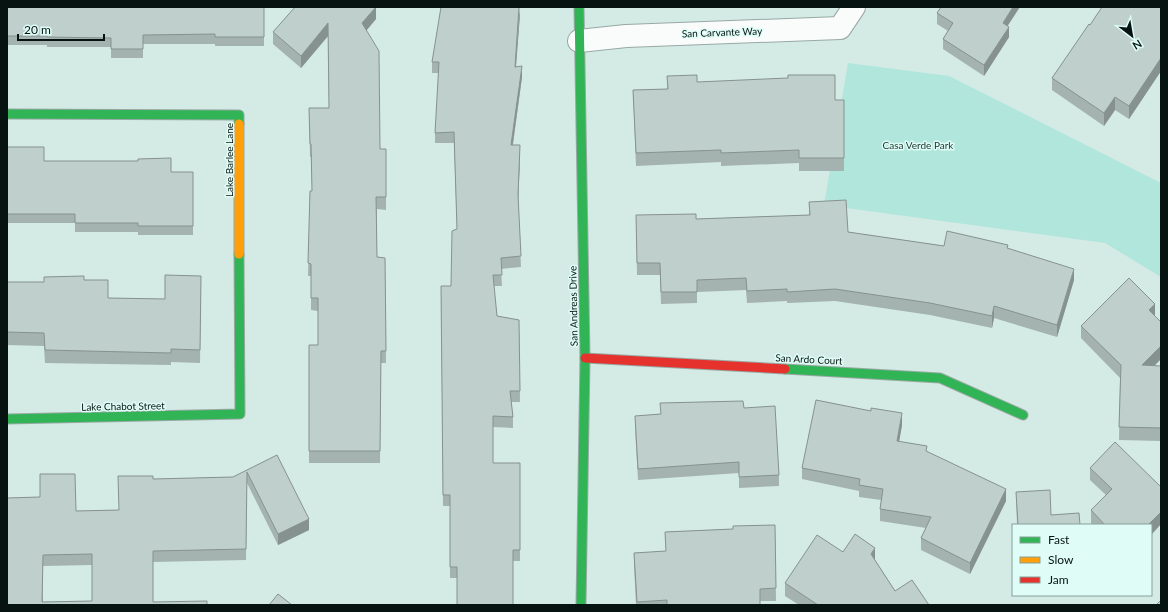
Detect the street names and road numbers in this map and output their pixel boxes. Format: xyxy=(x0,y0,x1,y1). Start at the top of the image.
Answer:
street label: San Carvante Way xyxy=(682,25,763,39)
street label: Lake Barlee Lane xyxy=(223,123,235,197)
street label: San Andreas Drive xyxy=(566,266,580,346)
street label: San Ardo Court xyxy=(775,351,843,367)
street label: Lake Chabot Street xyxy=(81,399,165,413)

